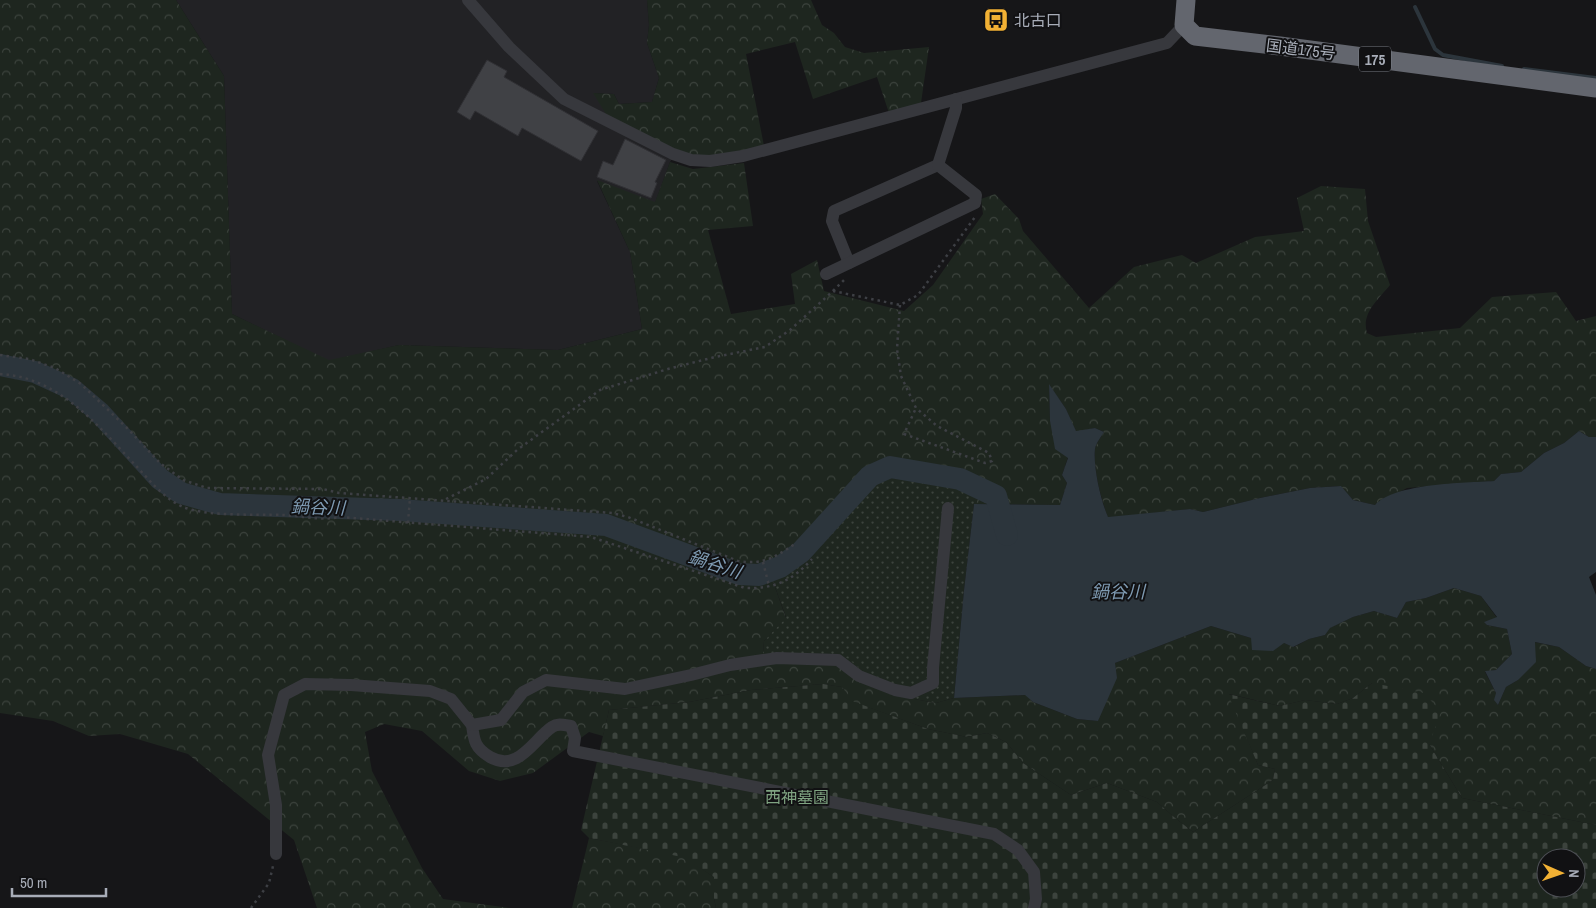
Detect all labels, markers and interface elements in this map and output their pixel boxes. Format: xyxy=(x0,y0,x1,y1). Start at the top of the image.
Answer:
bus stop icon: 北古口 xyxy=(983,7,1009,33)
place label: 北古口 xyxy=(1014,9,1062,31)
street label: 国道175号 xyxy=(1265,34,1337,64)
road number: 175 xyxy=(1359,46,1391,72)
water label: 鍋谷川 xyxy=(291,494,347,521)
water label: 鍋谷川 xyxy=(685,544,746,585)
water label: 鍋谷川 xyxy=(1091,579,1147,604)
park label: 西神墓園 xyxy=(765,786,829,808)
north arrow xyxy=(1536,848,1586,898)
scale bar xyxy=(12,866,106,898)
text: N xyxy=(1565,869,1583,878)
text: 50 m xyxy=(20,872,47,893)

